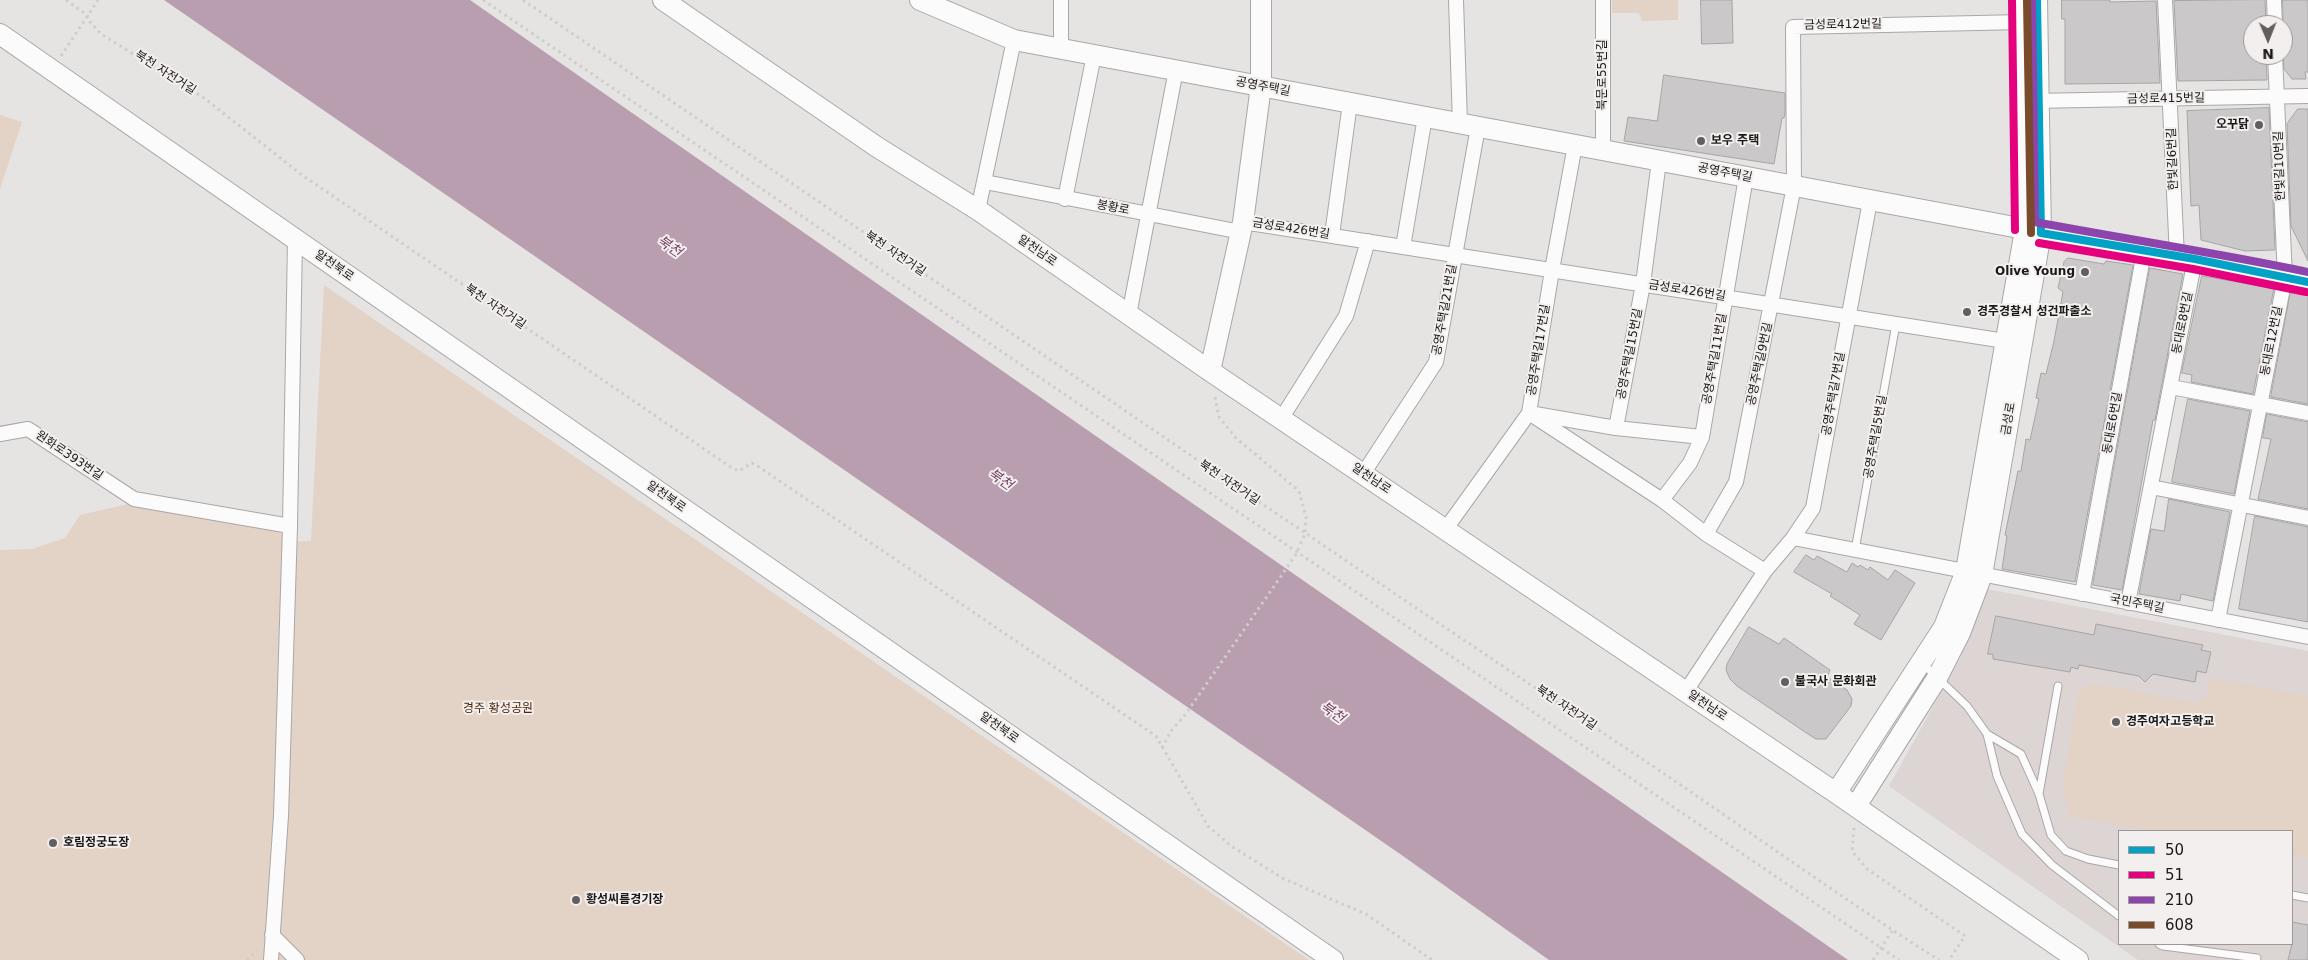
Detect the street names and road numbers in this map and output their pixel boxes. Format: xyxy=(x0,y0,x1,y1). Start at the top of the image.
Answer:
street label: 금성로412번길 xyxy=(1804,17,1882,33)
street label: 북문로55번길 xyxy=(1596,40,1610,110)
street label: 북천 자전거길 xyxy=(132,48,198,98)
street label: 공영주택길 xyxy=(1235,75,1291,99)
street label: 금성로415번길 xyxy=(2127,91,2205,107)
street label: 한빛길6번길 xyxy=(2165,127,2181,191)
street label: 한빛길10번길 xyxy=(2272,131,2288,201)
street label: 공영주택길 xyxy=(1697,161,1753,185)
street label: 봉황로 xyxy=(1095,198,1131,218)
street label: 금성로426번길 xyxy=(1251,216,1331,242)
street label: 북천 자전거길 xyxy=(862,228,928,280)
street label: 알천남로 xyxy=(1015,232,1059,270)
street label: 알천북로 xyxy=(312,247,356,285)
street label: 공영주택길21번길 xyxy=(1430,263,1460,357)
street label: 금성로426번길 xyxy=(1647,278,1727,304)
street label: 북천 자전거길 xyxy=(462,281,528,333)
street label: 동대로8번길 xyxy=(2170,291,2196,355)
street label: 공영주택길17번길 xyxy=(1525,303,1553,397)
street label: 동대로12번길 xyxy=(2258,305,2286,377)
street label: 공영주택길15번길 xyxy=(1614,307,1646,401)
street label: 공영주택길11번길 xyxy=(1700,312,1730,406)
street label: 공영주택길9번길 xyxy=(1744,321,1776,407)
street label: 공영주택길7번길 xyxy=(1820,351,1848,437)
street label: 동대로6번길 xyxy=(2100,391,2126,455)
street label: 공영주택길5번길 xyxy=(1862,394,1890,480)
street label: 금성로 xyxy=(1999,401,2019,437)
street label: 원화로393번길 xyxy=(33,428,105,484)
street label: 북천 자전거길 xyxy=(1196,457,1262,509)
street label: 알천남로 xyxy=(1349,461,1393,497)
street label: 알천북로 xyxy=(644,478,688,516)
street label: 국민주택길 xyxy=(2109,592,2165,616)
street label: 북천 자전거길 xyxy=(1533,682,1599,734)
street label: 알천남로 xyxy=(1685,688,1729,724)
street label: 알천북로 xyxy=(977,709,1021,747)

